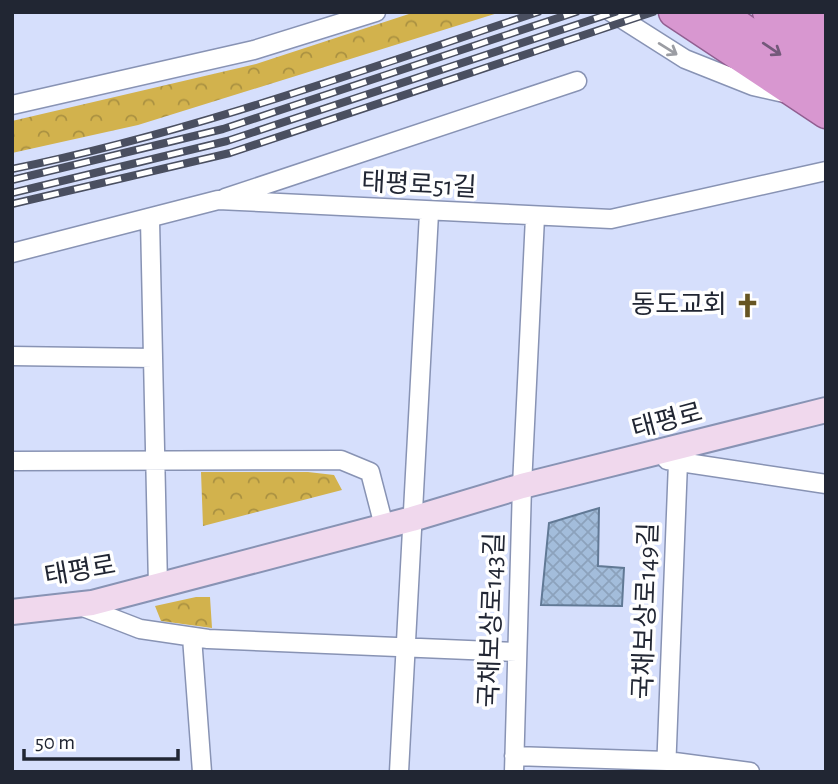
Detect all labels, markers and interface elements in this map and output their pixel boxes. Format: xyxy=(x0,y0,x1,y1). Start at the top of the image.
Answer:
one-way arrow xyxy=(658,42,678,56)
one-way arrow xyxy=(762,42,781,56)
street label: 태평로51길 xyxy=(361,168,477,201)
place label: 동도교회 xyxy=(631,291,727,318)
church icon: 동도교회 xyxy=(733,291,761,319)
street label: 태평로 xyxy=(629,398,705,443)
street label: 국채보상로149길 xyxy=(629,522,662,700)
street label: 국채보상로143길 xyxy=(475,532,508,708)
street label: 태평로 xyxy=(42,551,118,590)
scale bar xyxy=(24,718,178,762)
text: 50 m xyxy=(35,732,75,753)

